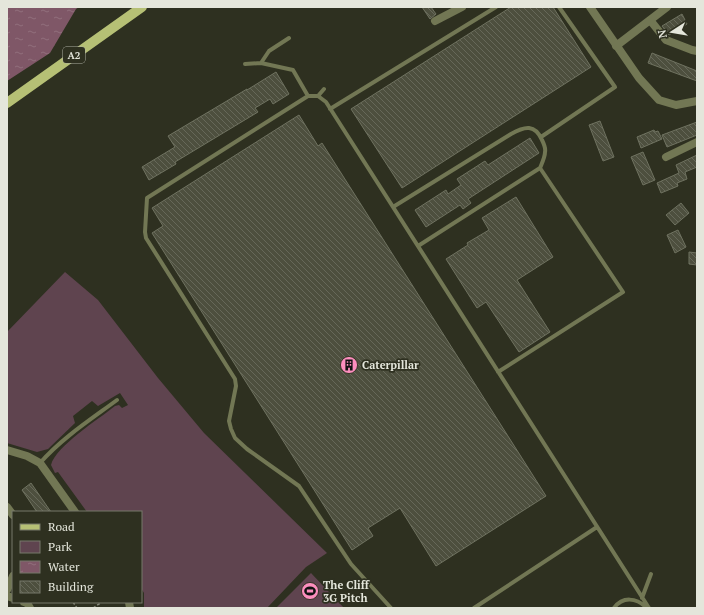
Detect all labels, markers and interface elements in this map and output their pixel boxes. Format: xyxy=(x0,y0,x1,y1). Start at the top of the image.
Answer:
north arrow xyxy=(652,12,692,52)
text: N xyxy=(654,28,670,40)
road number: A2 xyxy=(63,47,85,63)
building icon: Caterpillar xyxy=(339,355,359,375)
place label: Caterpillar xyxy=(362,358,419,372)
legend xyxy=(12,511,142,603)
text: Road xyxy=(48,519,75,534)
text: Park xyxy=(48,539,73,554)
text: Water xyxy=(48,559,80,574)
place label: The Cliff 3G Pitch xyxy=(323,578,370,605)
text: Building xyxy=(48,579,94,594)
sports icon: The Cliff 3G Pitch xyxy=(300,581,320,601)

